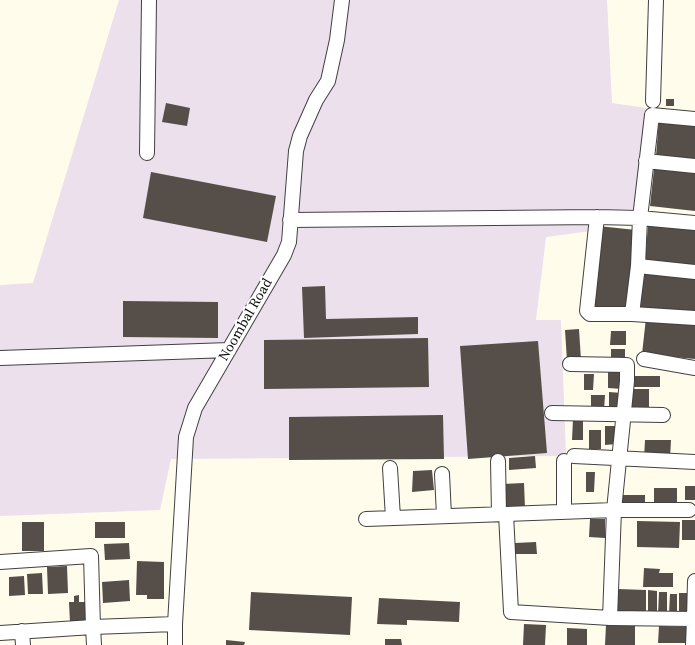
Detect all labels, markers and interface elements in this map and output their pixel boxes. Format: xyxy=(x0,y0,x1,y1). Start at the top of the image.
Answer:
street label: Noombal Road xyxy=(216,276,276,364)

